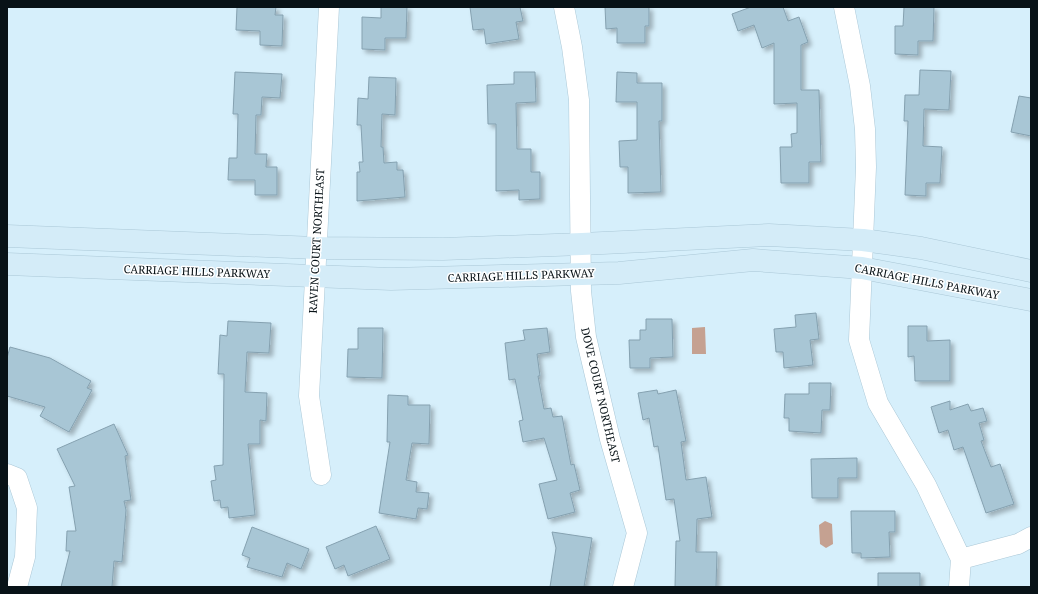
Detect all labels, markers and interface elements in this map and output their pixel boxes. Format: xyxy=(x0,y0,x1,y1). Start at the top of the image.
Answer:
street label: RAVEN COURT NORTHEAST xyxy=(305,168,327,314)
street label: CARRIAGE HILLS PARKWAY xyxy=(854,260,1001,302)
street label: CARRIAGE HILLS PARKWAY xyxy=(123,261,271,281)
street label: CARRIAGE HILLS PARKWAY xyxy=(447,265,595,285)
street label: DOVE COURT NORTHEAST xyxy=(578,326,624,464)

